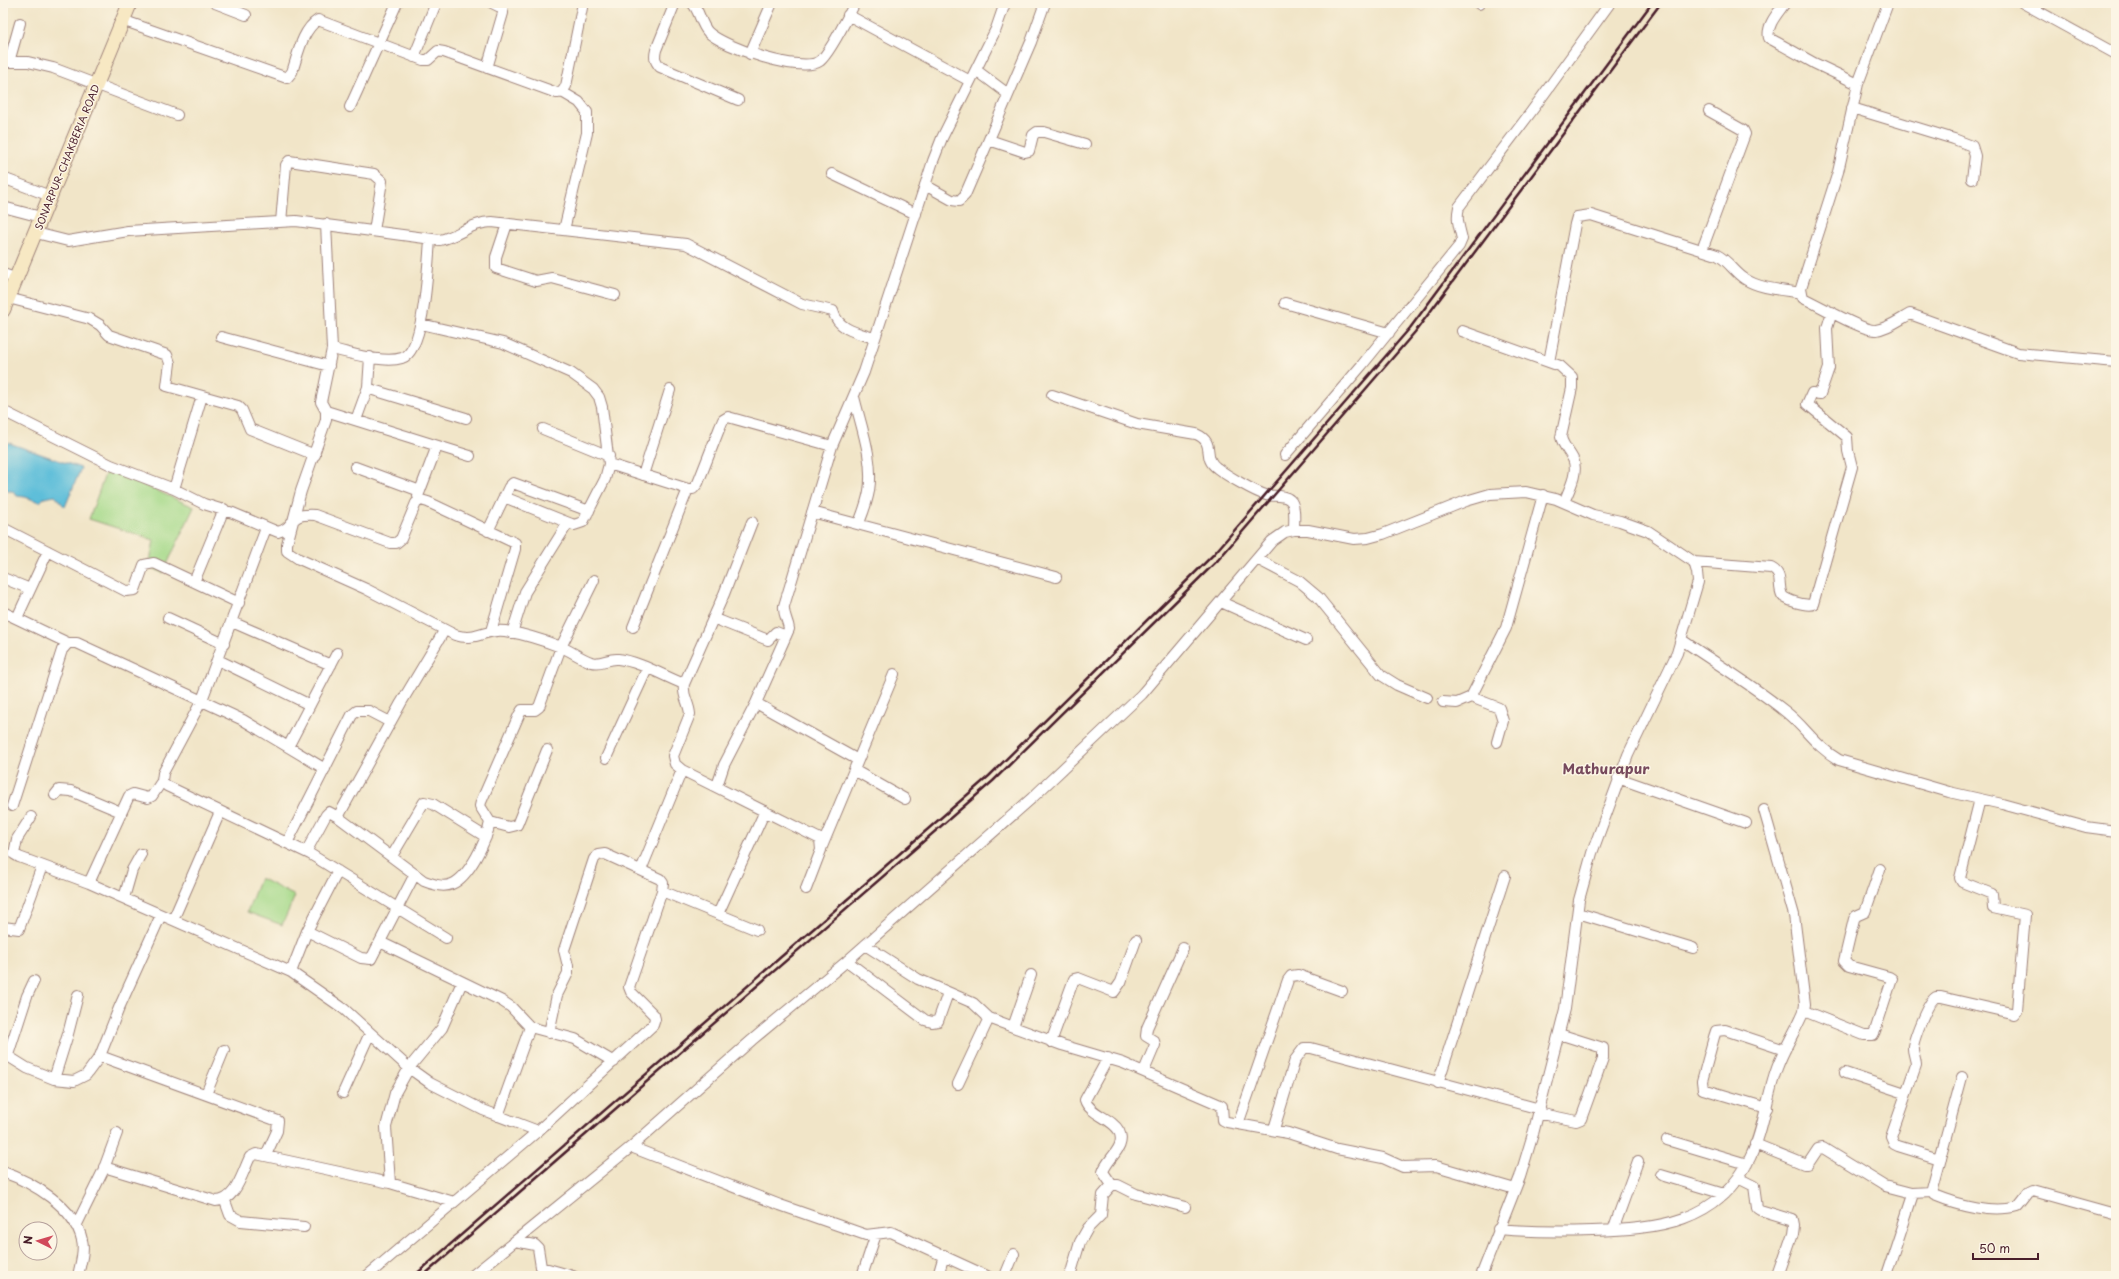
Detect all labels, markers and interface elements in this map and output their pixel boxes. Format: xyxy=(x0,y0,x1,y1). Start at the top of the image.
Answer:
street label: SONARPUR-CHAKBERIA ROAD xyxy=(30,82,103,232)
district label: Mathurapur xyxy=(1563,758,1650,779)
north arrow xyxy=(18,1221,58,1261)
text: N xyxy=(19,1235,36,1245)
scale bar xyxy=(1973,1235,2038,1261)
text: 50 m xyxy=(1979,1239,2010,1257)

